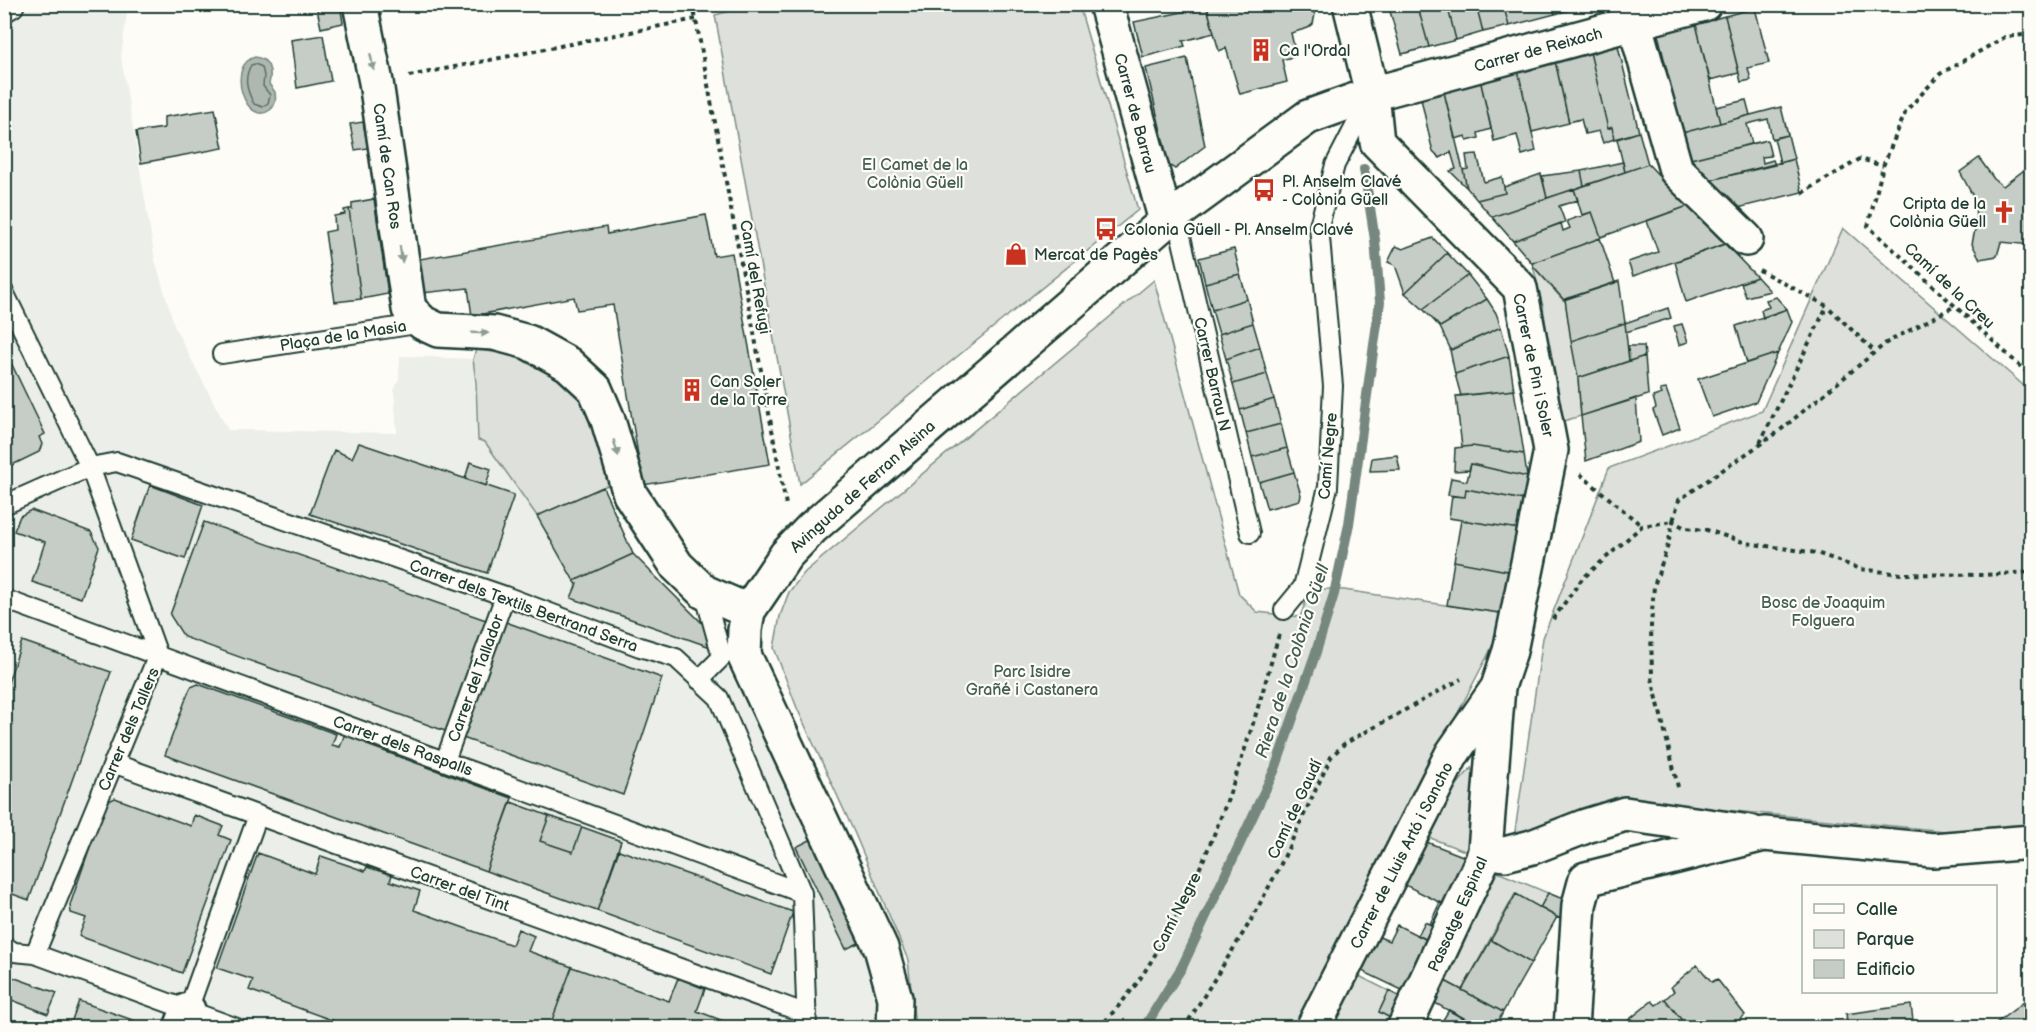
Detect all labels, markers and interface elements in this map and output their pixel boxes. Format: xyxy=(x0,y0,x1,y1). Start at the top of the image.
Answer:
street label: Carrer de Reixach xyxy=(1472,24,1605,77)
building icon: Ca l'Ordal xyxy=(1248,37,1274,63)
place label: Ca l'Ordal xyxy=(1279,42,1350,61)
street label: Carrer de Barrau xyxy=(1109,51,1160,175)
one-way arrow xyxy=(367,52,377,71)
street label: Camí de Can Ros xyxy=(368,102,405,230)
park label: El Camet de la Colònia Güell xyxy=(862,156,968,193)
place label: Pl. Anselm Clavé - Colònia Güell xyxy=(1282,173,1402,210)
bus stop icon: Pl. Anselm Clavé - Colònia Güell xyxy=(1251,177,1277,203)
place label: Cripta de la Colònia Güell xyxy=(1889,195,1986,232)
church icon: Cripta de la Colònia Güell xyxy=(1991,199,2017,225)
bus stop icon: Colonia Güell - Pl. Anselm Clavé xyxy=(1093,216,1119,242)
street label: Camí del Refugi xyxy=(735,219,774,336)
place label: Colonia Güell - Pl. Anselm Clavé xyxy=(1124,221,1354,240)
street label: Camí de la Creu xyxy=(1900,239,1998,333)
shop icon: Mercat de Pagès xyxy=(1003,241,1029,267)
one-way arrow xyxy=(397,245,406,264)
place label: Mercat de Pagès xyxy=(1034,246,1158,265)
street label: Carrer de Pin i Soler xyxy=(1508,292,1557,439)
street label: Carrer Barrau N xyxy=(1189,315,1234,433)
street label: Plaça de la Masia xyxy=(279,317,408,356)
one-way arrow xyxy=(470,328,489,338)
place label: Can Soler de la Torre xyxy=(710,373,788,410)
building icon: Can Soler de la Torre xyxy=(679,377,705,403)
street label: Camí Negre xyxy=(1315,411,1342,501)
street label: Avinguda de Ferran Alsina xyxy=(787,417,939,557)
one-way arrow xyxy=(612,440,621,458)
street label: Carrer dels Textils Bertrand Serra xyxy=(407,556,640,657)
water label: Riera de la Colònia Güell xyxy=(1251,561,1334,761)
park label: Bosc de Joaquim Folguera xyxy=(1761,594,1885,631)
street label: Carrer del Tallador xyxy=(444,612,508,745)
park label: Parc Isidre Grañé i Castanera xyxy=(966,663,1098,700)
street label: Carrer dels Tallers xyxy=(95,665,164,794)
street label: Carrer dels Raspalls xyxy=(330,712,475,781)
street label: Camí de Gaudí xyxy=(1264,757,1327,862)
street label: Carrer de Lluis Artó i Sancho xyxy=(1347,759,1458,952)
street label: Passatge Espinal xyxy=(1424,854,1492,975)
street label: Carrer del Tint xyxy=(407,863,512,916)
street label: Camí Negre xyxy=(1149,869,1206,956)
legend xyxy=(1802,885,1997,993)
text: Calle xyxy=(1856,899,1898,920)
text: Parque xyxy=(1856,929,1914,950)
text: Edificio xyxy=(1856,959,1915,980)

